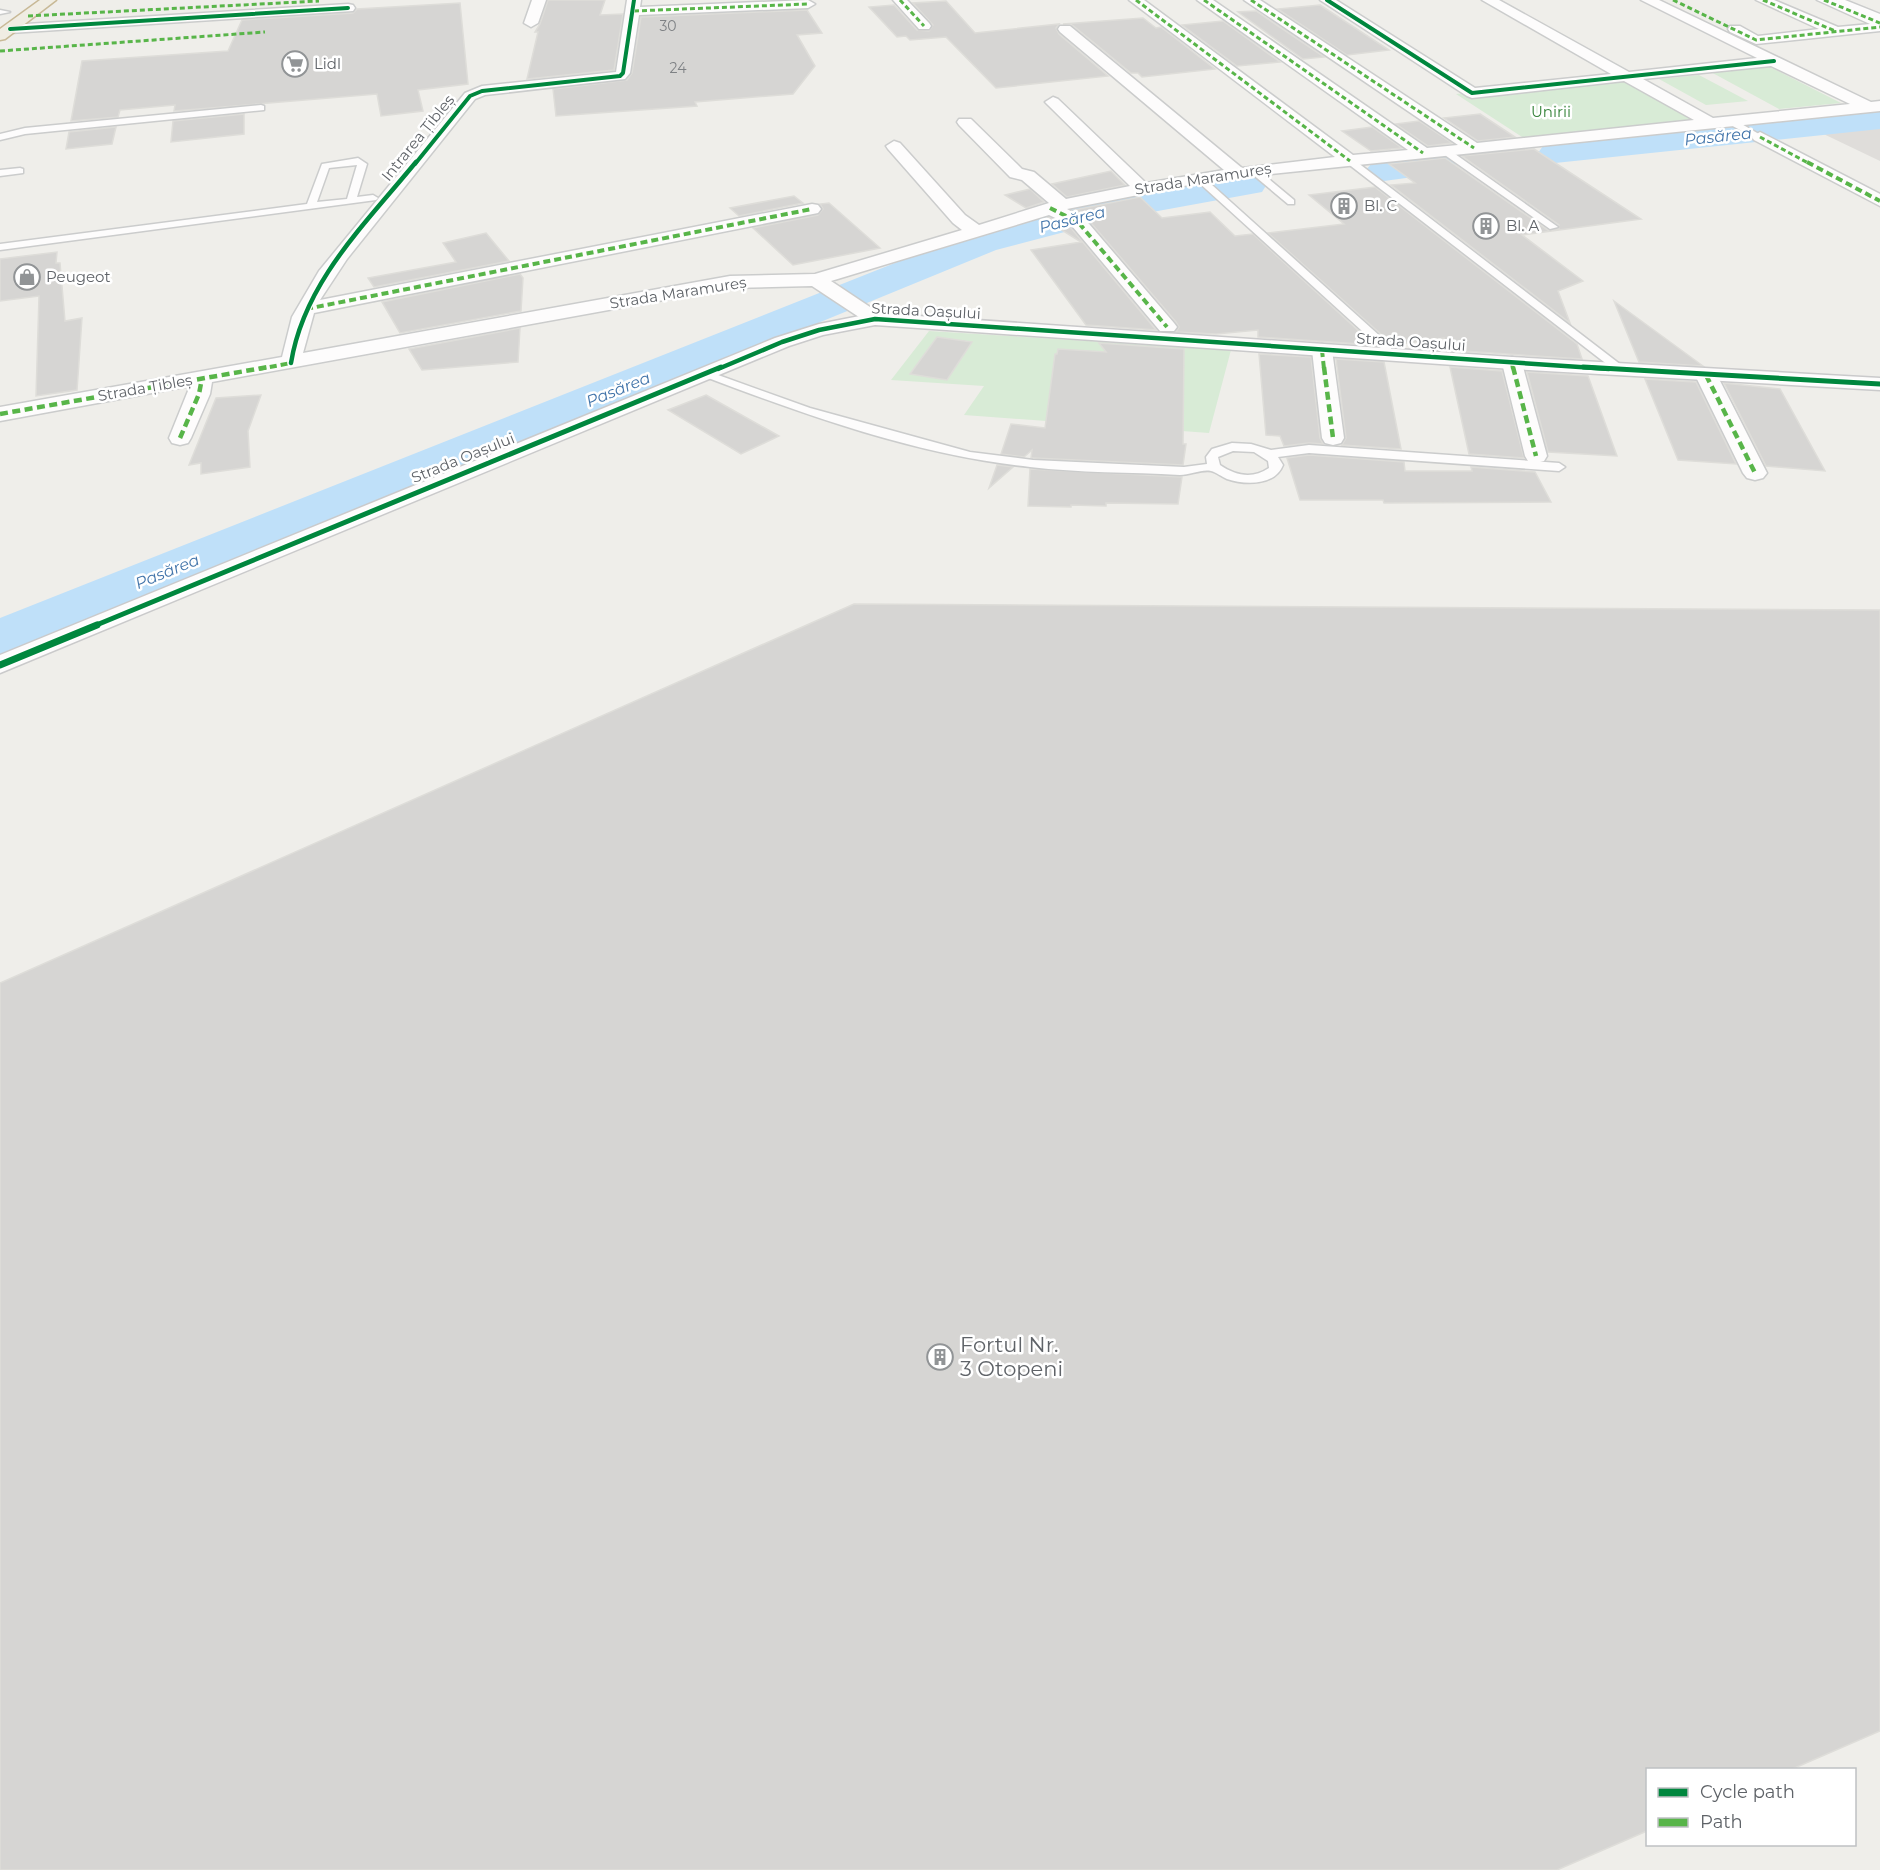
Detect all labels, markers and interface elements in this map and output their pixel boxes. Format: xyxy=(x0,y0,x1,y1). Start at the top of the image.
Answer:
house number: 30 xyxy=(659,17,677,35)
supermarket icon: Lidl xyxy=(280,49,310,79)
place label: Lidl xyxy=(314,54,341,73)
house number: 24 xyxy=(670,59,687,77)
street label: Intrarea Țibleș xyxy=(377,91,459,185)
park label: Unirii xyxy=(1531,102,1571,121)
water label: Pasărea xyxy=(1683,124,1753,149)
street label: Strada Maramureș xyxy=(1133,158,1273,200)
building icon: Bl. C xyxy=(1329,191,1359,221)
place label: Bl. C xyxy=(1364,196,1397,215)
water label: Pasărea xyxy=(1037,202,1107,237)
building icon: Bl. A xyxy=(1471,211,1501,241)
place label: Bl. A xyxy=(1506,216,1539,235)
shop icon: Peugeot xyxy=(12,262,42,292)
place label: Peugeot xyxy=(46,267,111,286)
street label: Strada Maramureș xyxy=(608,272,748,314)
street label: Strada Oașului xyxy=(871,298,981,324)
street label: Strada Oașului xyxy=(1356,328,1466,356)
water label: Pasărea xyxy=(583,368,653,411)
street label: Strada Țibleș xyxy=(96,370,194,406)
street label: Strada Oașului xyxy=(408,428,518,488)
water label: Pasărea xyxy=(132,550,202,593)
place label: Fortul Nr. 3 Otopeni xyxy=(960,1332,1063,1381)
building icon: Fortul Nr. 3 Otopeni xyxy=(925,1342,955,1372)
legend xyxy=(1646,1768,1856,1846)
text: Cycle path xyxy=(1700,1781,1795,1803)
text: Path xyxy=(1700,1811,1743,1833)

